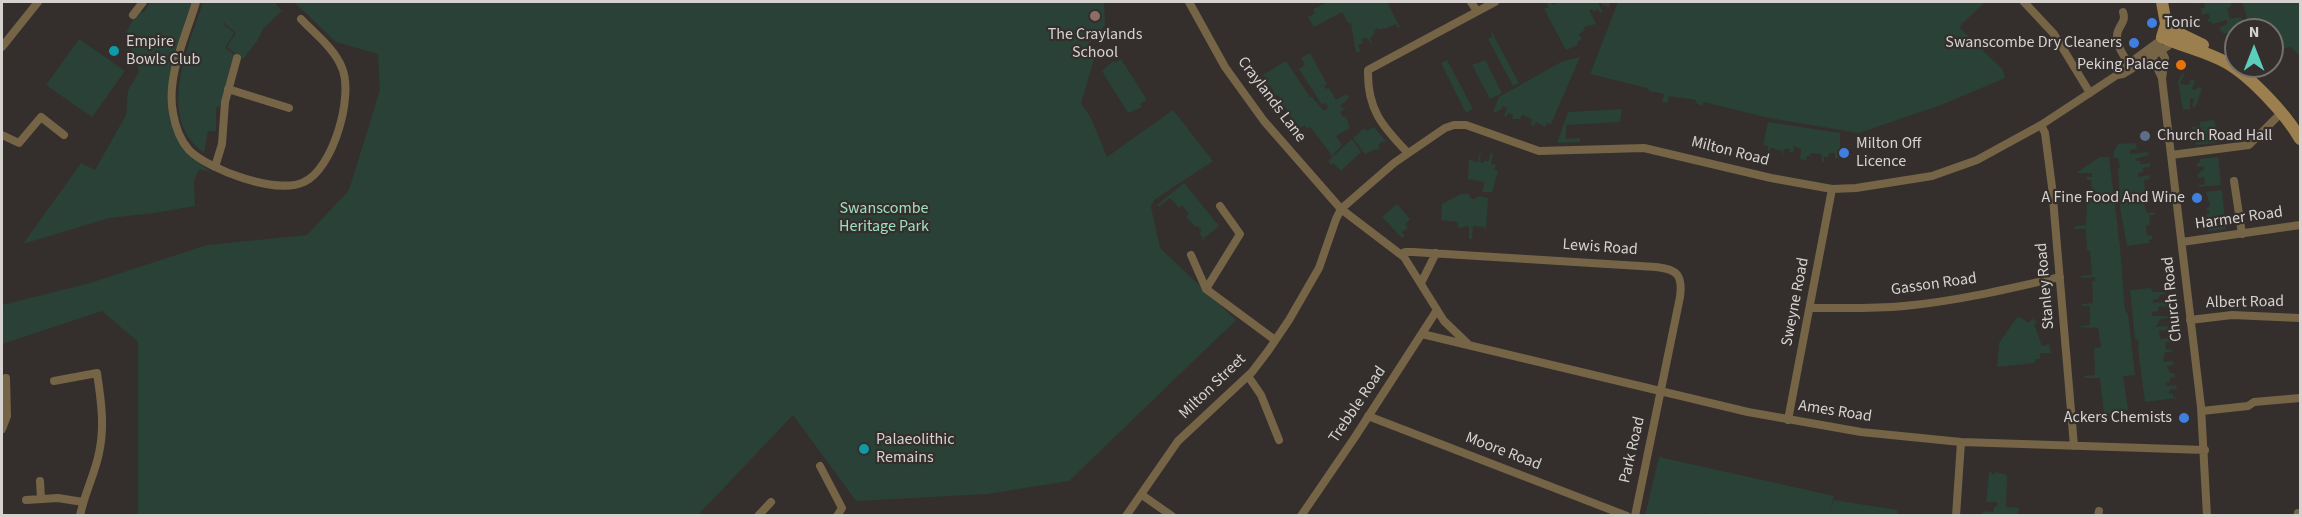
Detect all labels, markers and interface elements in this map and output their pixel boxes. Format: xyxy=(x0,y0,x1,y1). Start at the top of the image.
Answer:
marker: The Craylands School xyxy=(1088,9,1102,23)
place label: Tonic xyxy=(2164,13,2200,33)
marker: Tonic xyxy=(2145,16,2159,30)
north arrow xyxy=(2224,18,2284,78)
text: N xyxy=(2249,21,2259,43)
place label: The Craylands School xyxy=(1048,25,1142,63)
place label: Empire Bowls Club xyxy=(126,32,200,70)
place label: Swanscombe Dry Cleaners xyxy=(1945,33,2122,53)
marker: Swanscombe Dry Cleaners xyxy=(2127,36,2141,50)
marker: Empire Bowls Club xyxy=(107,44,121,58)
street label: Craylands Lane xyxy=(1233,53,1309,147)
place label: Peking Palace xyxy=(2077,55,2169,75)
marker: Peking Palace xyxy=(2174,58,2188,72)
place label: Church Road Hall xyxy=(2157,126,2272,146)
marker: Church Road Hall xyxy=(2138,129,2152,143)
street label: Milton Road xyxy=(1689,133,1771,171)
place label: Milton Off Licence xyxy=(1856,134,1921,172)
marker: Milton Off Licence xyxy=(1837,146,1851,160)
place label: A Fine Food And Wine xyxy=(2042,188,2185,208)
marker: A Fine Food And Wine xyxy=(2190,191,2204,205)
park label: Swanscombe Heritage Park xyxy=(839,199,929,237)
street label: Harmer Road xyxy=(2194,203,2284,235)
street label: Lewis Road xyxy=(1562,236,1638,260)
street label: Stanley Road xyxy=(2033,242,2059,330)
street label: Church Road xyxy=(2159,255,2187,343)
street label: Sweyne Road xyxy=(1778,256,1814,348)
street label: Gasson Road xyxy=(1890,269,1978,301)
street label: Albert Road xyxy=(2206,293,2284,313)
street label: Milton Street xyxy=(1176,350,1250,424)
street label: Trebble Road xyxy=(1325,363,1391,447)
street label: Ames Road xyxy=(1797,397,1873,427)
place label: Ackers Chemists xyxy=(2064,408,2172,428)
marker: Ackers Chemists xyxy=(2177,411,2191,425)
street label: Park Road xyxy=(1616,415,1650,485)
street label: Moore Road xyxy=(1462,429,1544,475)
place label: Palaeolithic Remains xyxy=(876,430,955,468)
marker: Palaeolithic Remains xyxy=(857,442,871,456)

